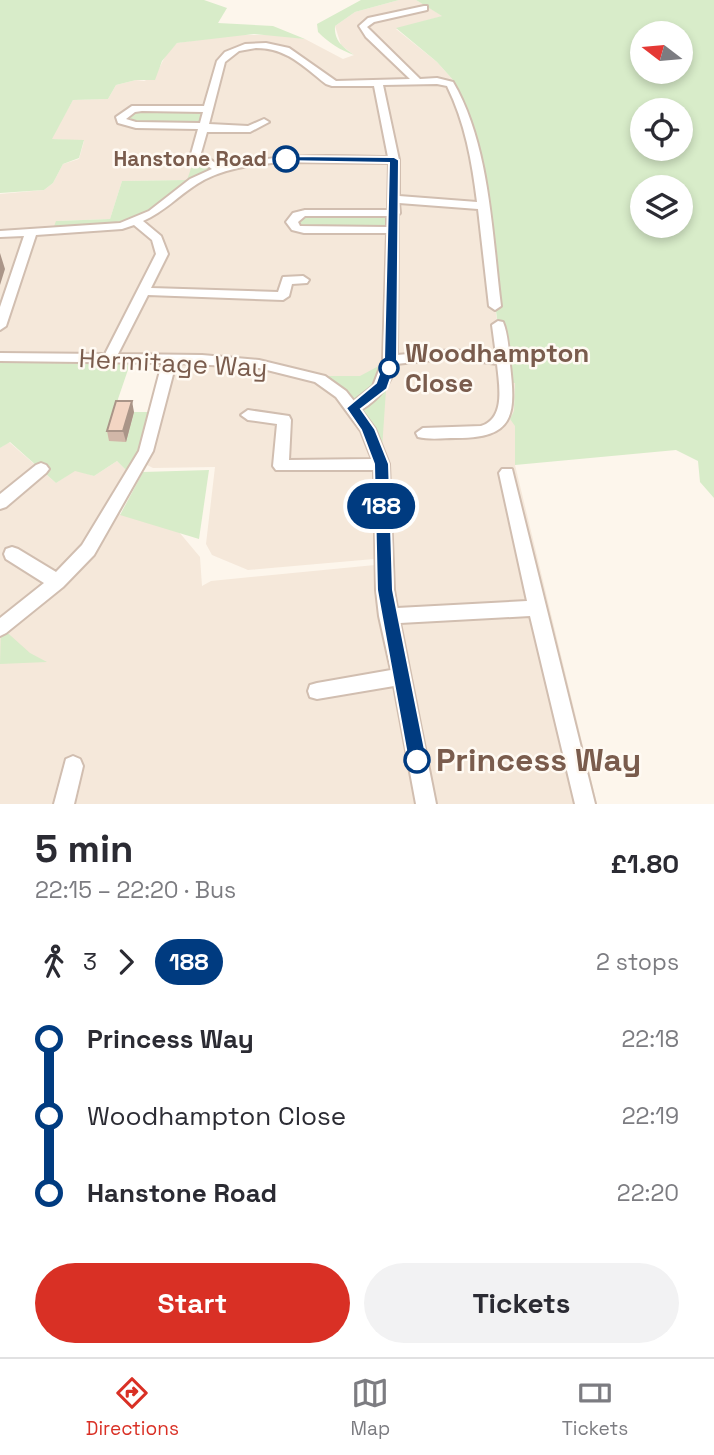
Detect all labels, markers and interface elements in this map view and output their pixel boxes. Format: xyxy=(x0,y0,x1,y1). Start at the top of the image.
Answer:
north arrow xyxy=(630,21,693,84)
map controls xyxy=(630,21,693,238)
button: locate xyxy=(630,98,693,161)
place label: Hanstone Road xyxy=(113,145,267,172)
marker: Hanstone Road xyxy=(273,146,299,172)
button: layers xyxy=(630,175,693,238)
place label: Woodhampton Close xyxy=(405,336,589,400)
street label: Hermitage Way xyxy=(78,341,268,385)
marker: Woodhampton Close xyxy=(379,358,399,378)
line badge: 188 xyxy=(341,483,421,529)
text: 188 xyxy=(361,490,401,521)
place label: Princess Way xyxy=(436,740,641,780)
marker: Princess Way xyxy=(404,747,430,773)
text: 5 min xyxy=(35,825,133,873)
text: £1.80 xyxy=(610,847,679,881)
text: 22:15 – 22:20 · Bus xyxy=(35,875,236,905)
icon: walk xyxy=(35,943,73,981)
icon: forward xyxy=(107,943,145,981)
text: 188 xyxy=(169,946,209,977)
text: 3 xyxy=(83,947,97,977)
text: 2 stops xyxy=(596,947,679,977)
text: Princess Way xyxy=(87,1022,254,1056)
text: 22:18 xyxy=(622,1024,679,1054)
text: Woodhampton Close xyxy=(87,1099,346,1133)
text: 22:19 xyxy=(622,1101,679,1131)
text: Hanstone Road xyxy=(87,1176,277,1210)
text: 22:20 xyxy=(617,1178,679,1208)
button: Start xyxy=(35,1263,350,1343)
button: Tickets xyxy=(364,1263,679,1343)
tab: Directions xyxy=(86,1374,179,1441)
tab: Map xyxy=(351,1374,390,1441)
tab: Tickets xyxy=(562,1374,628,1441)

